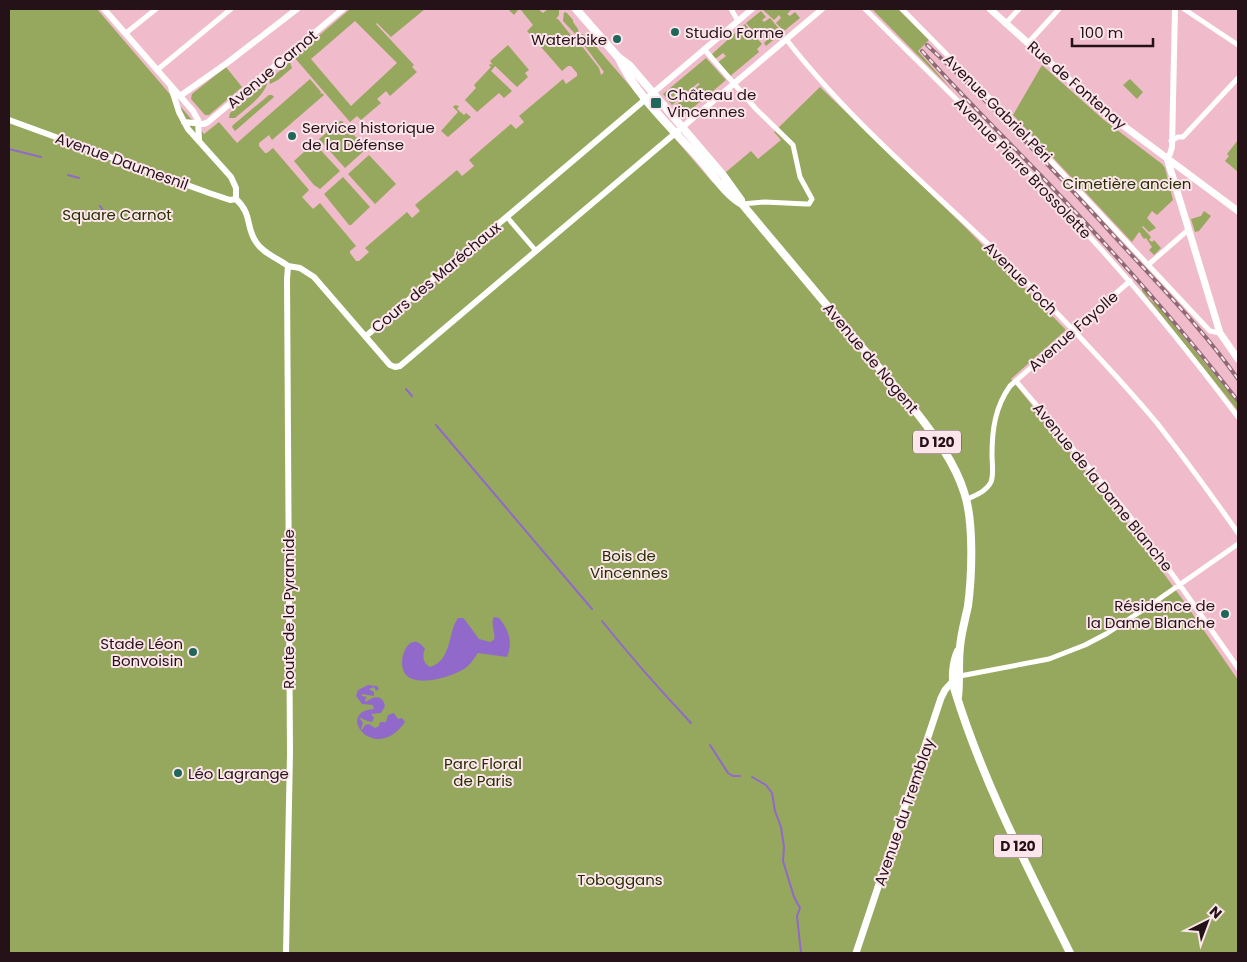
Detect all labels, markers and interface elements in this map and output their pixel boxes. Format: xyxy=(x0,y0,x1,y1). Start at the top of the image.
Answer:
scale bar xyxy=(1072,15,1153,47)
place label: Studio Forme xyxy=(685,22,784,43)
text: 100 m xyxy=(1080,22,1123,43)
street label: Avenue Carnot xyxy=(222,25,322,113)
marker: Studio Forme xyxy=(669,26,681,38)
place label: Waterbike xyxy=(531,29,607,50)
marker: Waterbike xyxy=(611,33,623,45)
street label: Rue de Fontenay xyxy=(1023,36,1132,134)
street label: Avenue Gabriel Péri xyxy=(939,49,1057,167)
place label: Château de Vincennes xyxy=(667,84,756,122)
street label: Avenue Pierre Brossolette xyxy=(950,93,1096,243)
marker: Château de Vincennes xyxy=(649,96,663,110)
place label: Service historique de la Défense xyxy=(302,117,435,155)
street label: Avenue Daumesnil xyxy=(53,127,191,195)
marker: Service historique de la Défense xyxy=(286,130,298,142)
park label: Cimetière ancien xyxy=(1063,173,1191,194)
park label: Square Carnot xyxy=(62,204,172,225)
street label: Cours des Maréchaux xyxy=(367,217,505,337)
street label: Avenue Foch xyxy=(980,237,1062,319)
street label: Avenue Fayolle xyxy=(1024,286,1122,376)
street label: Avenue de Nogent xyxy=(818,298,924,418)
street label: Avenue de la Dame Blanche xyxy=(1028,398,1178,576)
road number: D 120 xyxy=(913,431,961,454)
street label: Route de la Pyramide xyxy=(278,529,299,689)
park label: Bois de Vincennes xyxy=(590,545,668,583)
place label: Résidence de la Dame Blanche xyxy=(1087,595,1215,633)
marker: Résidence de la Dame Blanche xyxy=(1219,608,1231,620)
place label: Stade Léon Bonvoisin xyxy=(100,633,183,671)
marker: Stade Léon Bonvoisin xyxy=(187,646,199,658)
street label: Avenue du Tremblay xyxy=(869,735,939,889)
park label: Parc Floral de Paris xyxy=(444,753,522,791)
place label: Léo Lagrange xyxy=(188,763,289,784)
marker: Léo Lagrange xyxy=(172,767,184,779)
road number: D 120 xyxy=(994,834,1042,858)
park label: Toboggans xyxy=(577,869,663,890)
north arrow xyxy=(1182,897,1232,947)
text: N xyxy=(1205,901,1226,923)

